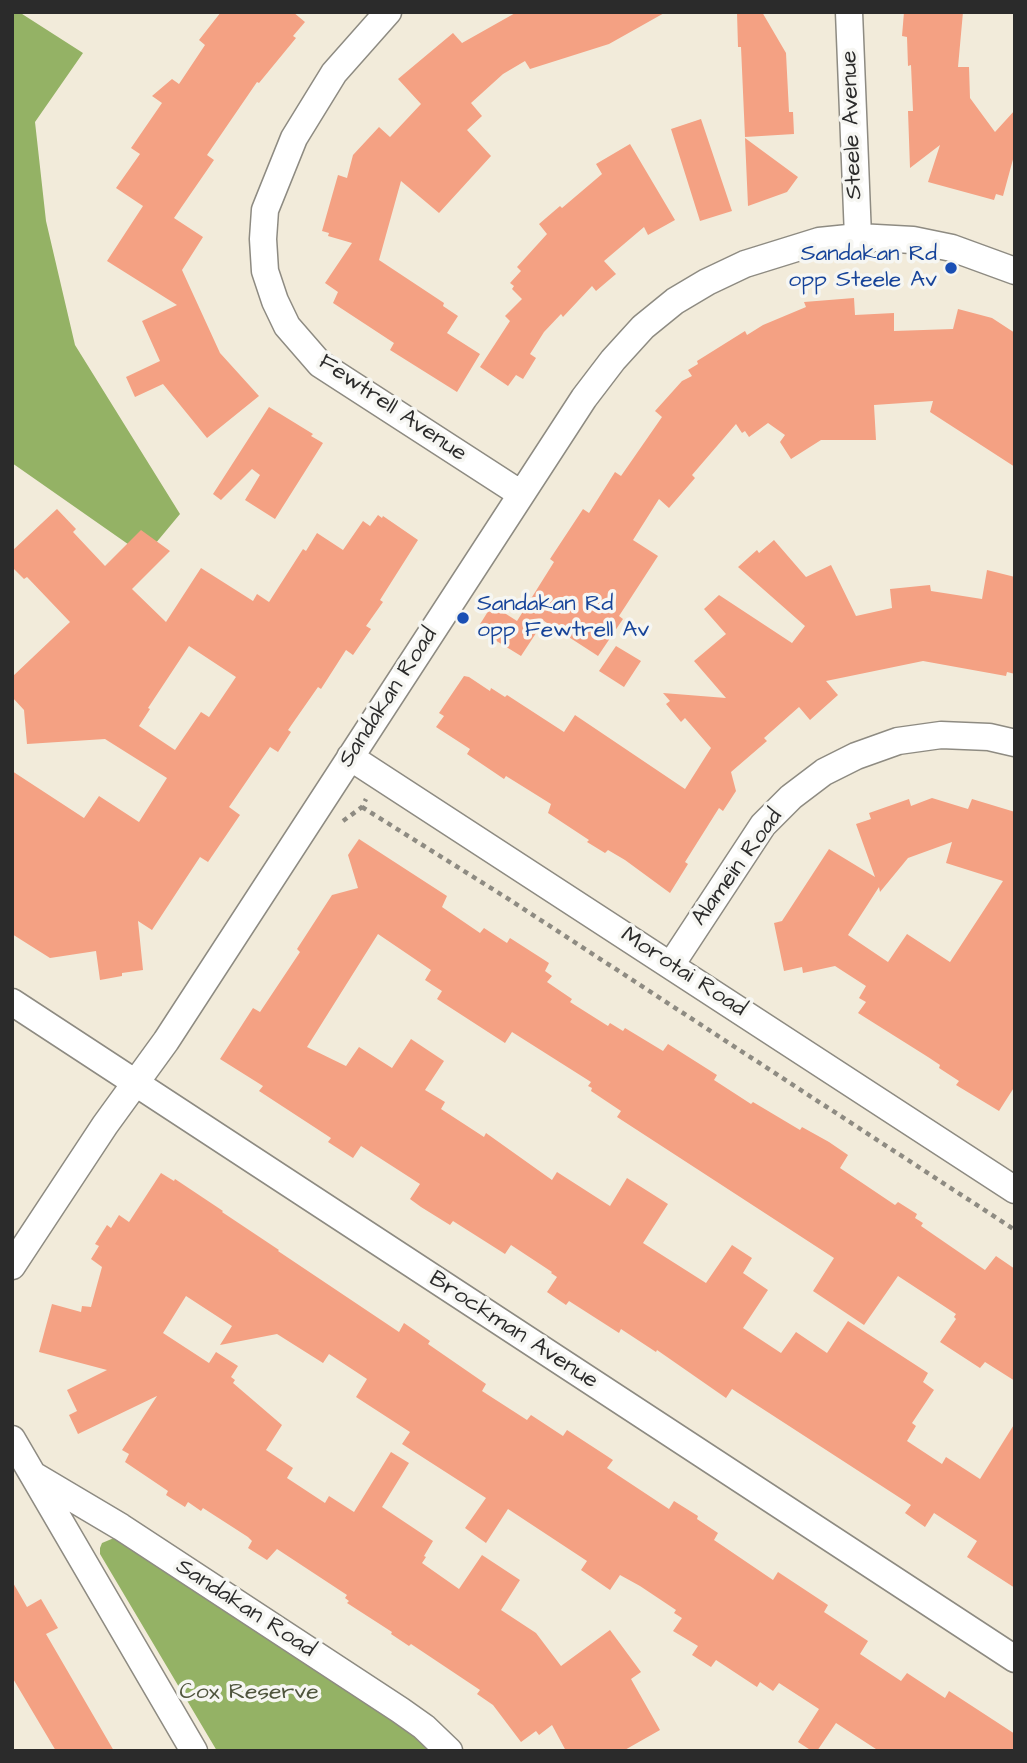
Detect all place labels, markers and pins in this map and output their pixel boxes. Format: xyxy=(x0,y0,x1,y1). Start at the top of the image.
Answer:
place label: Sandakan Rd opp Steele Av xyxy=(788,241,937,295)
marker: Sandakan Rd opp Steele Av xyxy=(943,260,959,276)
place label: Sandakan Rd opp Fewtrell Av xyxy=(477,591,649,645)
marker: Sandakan Rd opp Fewtrell Av xyxy=(455,610,471,626)

